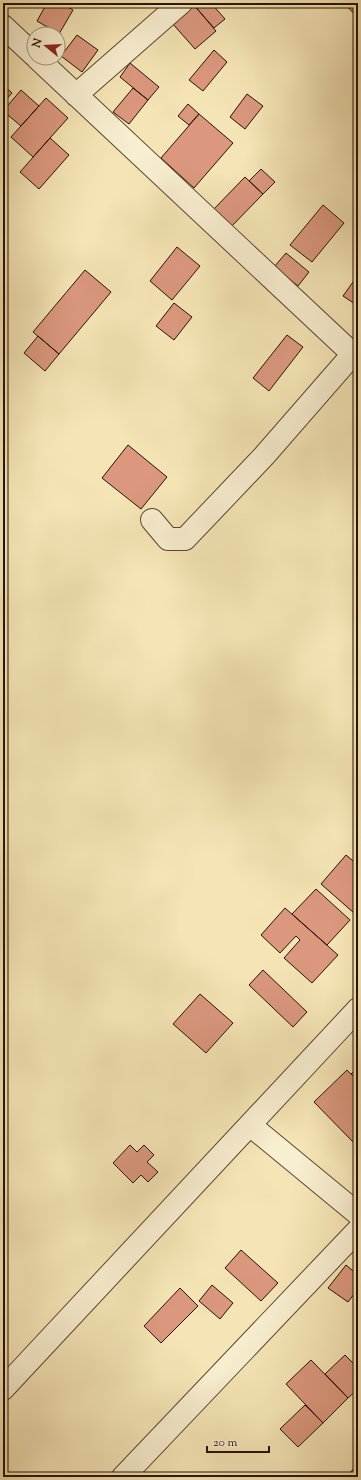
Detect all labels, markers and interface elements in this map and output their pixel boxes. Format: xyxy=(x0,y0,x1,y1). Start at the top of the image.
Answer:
north arrow xyxy=(26,26,66,66)
text: N xyxy=(28,36,46,51)
scale bar xyxy=(207,1428,269,1454)
text: 20 m xyxy=(213,1434,238,1452)

